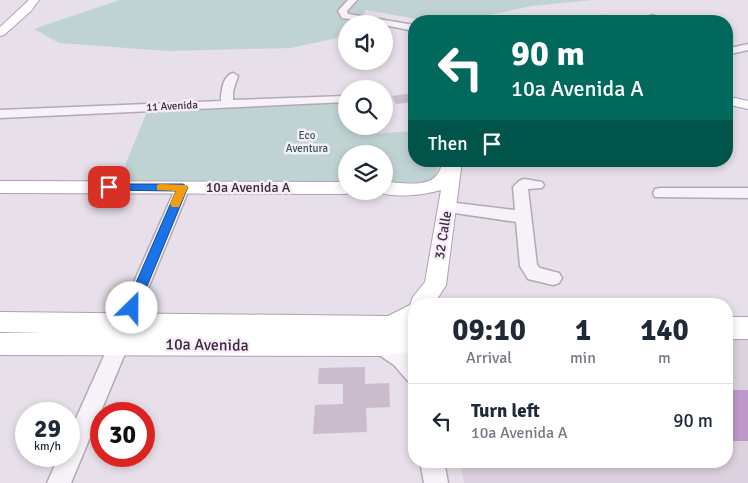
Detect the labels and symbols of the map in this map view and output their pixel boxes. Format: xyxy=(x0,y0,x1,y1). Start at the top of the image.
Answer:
street label: 11 Avenida xyxy=(146,98,199,114)
park label: Eco Aventura xyxy=(286,129,329,155)
pin xyxy=(88,166,130,208)
street label: 10a Avenida A xyxy=(206,179,291,196)
street label: 32 Calle xyxy=(431,210,455,260)
position arrow xyxy=(105,281,157,333)
street label: 10a Avenida xyxy=(165,334,249,356)
speed limit sign: 30 xyxy=(90,402,155,467)

